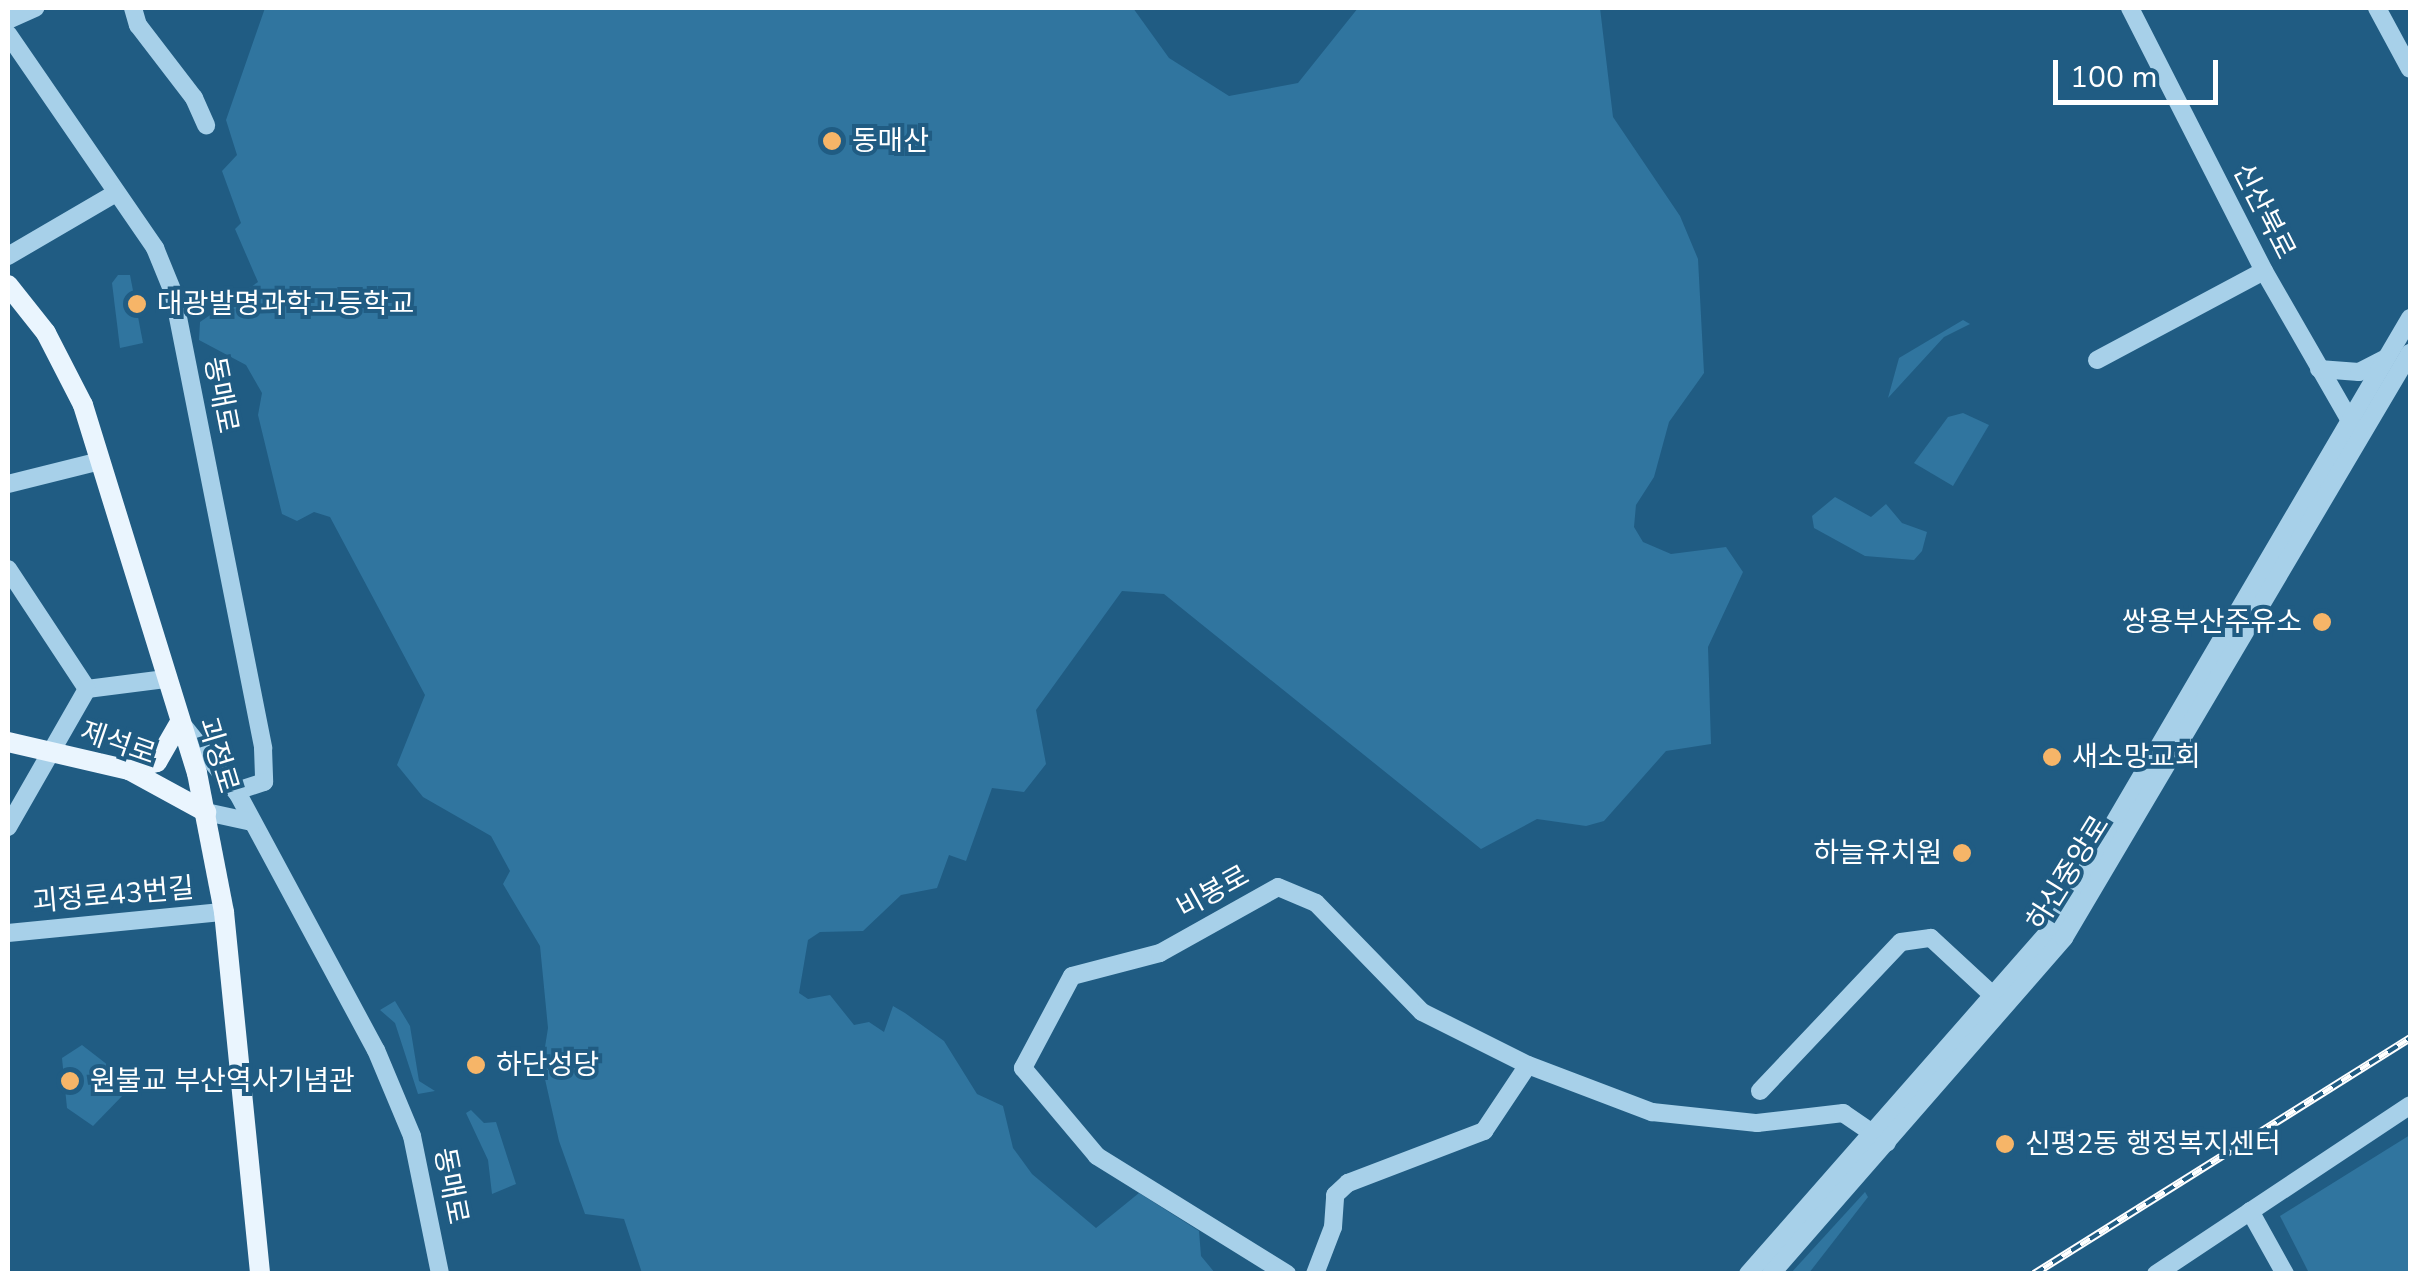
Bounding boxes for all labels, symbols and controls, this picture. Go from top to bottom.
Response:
scale bar [2058,40,2223,102]
text: 100 m [2070,57,2157,98]
place label: 동매산 [852,124,929,158]
marker: 동매산 [821,130,843,152]
street label: 신산북로 [2226,157,2302,265]
place label: 대광발명과학고등학교 [157,287,415,321]
marker: 대광발명과학고등학교 [126,293,148,315]
street label: 동매로 [197,354,245,436]
place label: 쌍용부산주유소 [2122,605,2302,639]
marker: 쌍용부산주유소 [2311,611,2333,633]
street label: 괴정로 [191,713,245,797]
street label: 제석로 [76,715,160,771]
place label: 새소망교회 [2072,740,2201,774]
marker: 새소망교회 [2041,746,2063,768]
street label: 하신중앙로 [2020,809,2116,937]
place label: 하늘유치원 [1813,836,1942,870]
marker: 하늘유치원 [1951,842,1973,864]
street label: 비봉로 [1171,859,1255,925]
street label: 괴정로43번길 [31,871,195,919]
place label: 하단성당 [496,1048,599,1082]
marker: 하단성당 [465,1054,487,1076]
place label: 원불교 부산역사기념관 [90,1064,355,1098]
marker: 원불교 부산역사기념관 [59,1070,81,1092]
place label: 신평2동 행정복지센터 [2025,1127,2281,1161]
marker: 신평2동 행정복지센터 [1994,1133,2016,1155]
street label: 동매로 [427,1145,475,1227]

